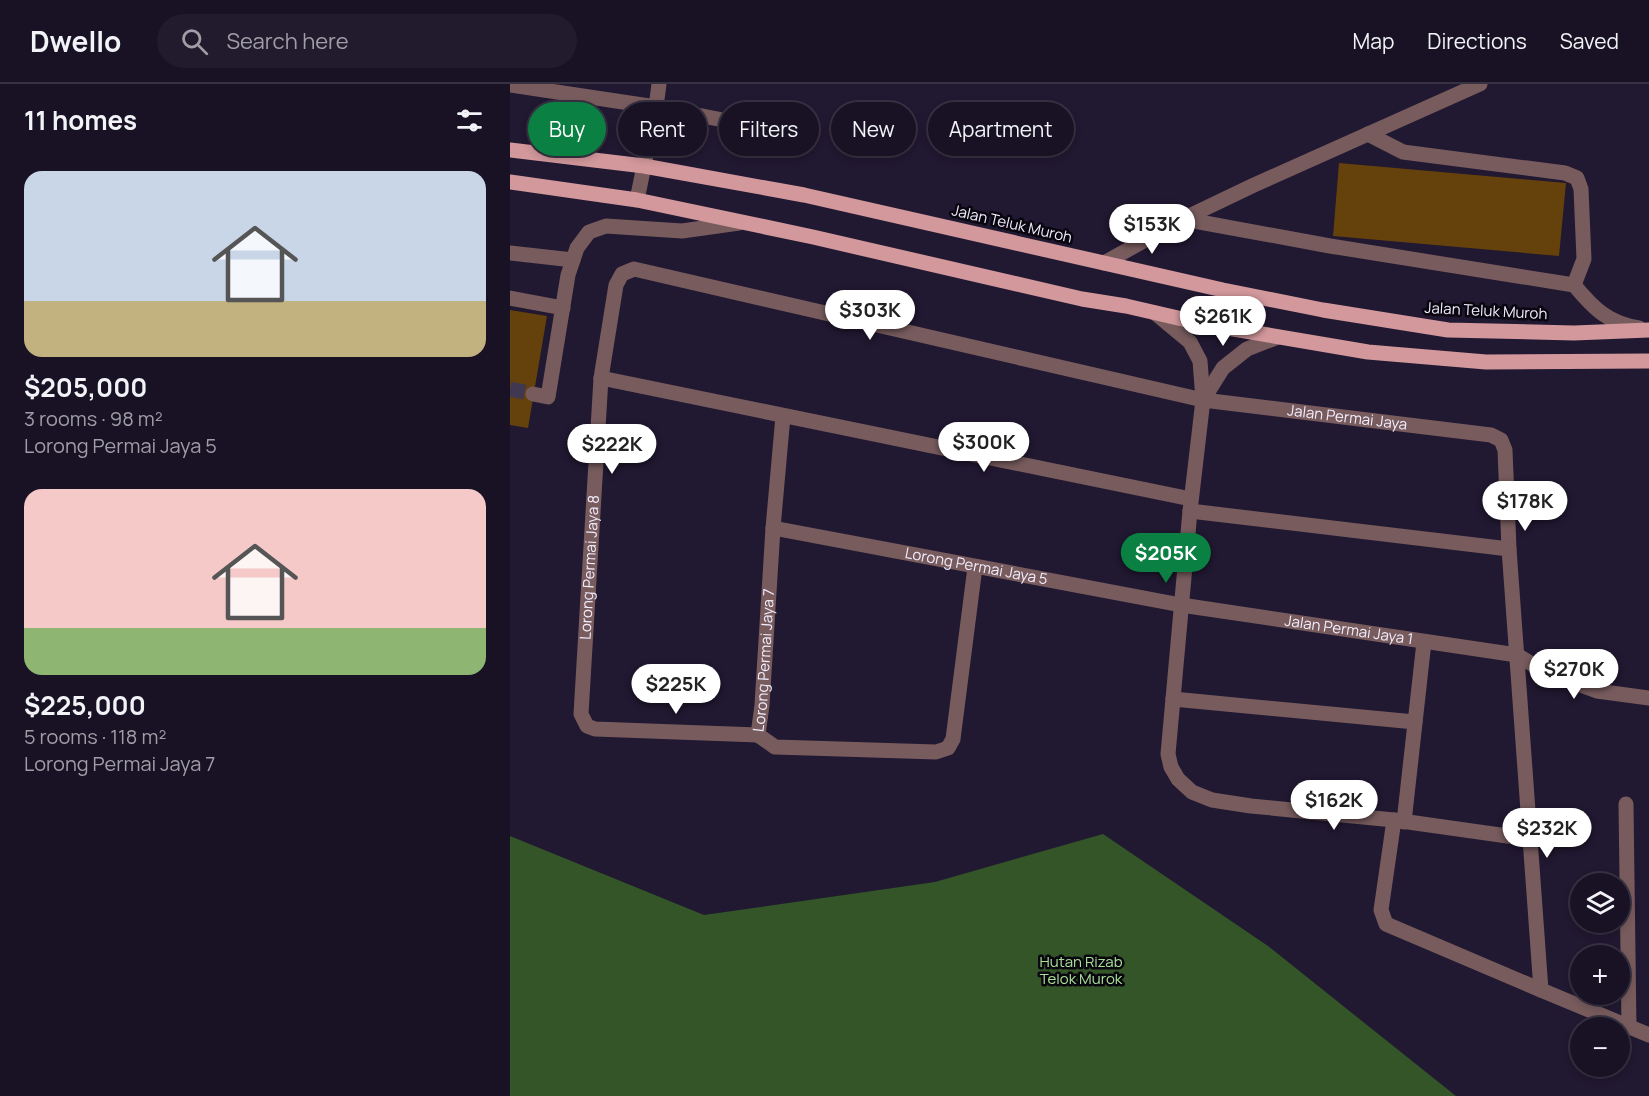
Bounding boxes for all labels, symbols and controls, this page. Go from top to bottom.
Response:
search box [157,14,577,68]
text: Dwello [30,22,121,60]
icon: search [178,25,211,58]
text: Search here [226,26,349,56]
text: Map [1353,27,1394,55]
text: Directions [1427,27,1527,55]
text: Saved [1560,27,1619,55]
text: 11 homes [24,102,137,138]
chip: Buy [528,102,606,156]
chip: Rent [618,102,707,156]
chip: Filters [719,102,819,156]
chip: New [831,102,916,156]
chip: Apartment [928,102,1074,156]
icon: filters [453,104,486,137]
street label: Jalan Teluk Muroh [950,199,1074,248]
pin: $153K [1110,204,1194,255]
icon: home [201,210,309,318]
text: $153K [1123,210,1181,237]
pin: $303K [828,290,912,341]
text: $303K [839,296,901,323]
pin: $261K [1181,296,1265,347]
street label: Jalan Teluk Muroh [1424,297,1548,324]
text: $261K [1194,302,1252,329]
text: $205,000 [24,369,147,405]
street label: Jalan Permai Jaya [1286,399,1409,435]
text: 3 rooms · 98 m² [24,405,163,432]
pin: $300K [942,422,1026,473]
pin: $222K [570,424,654,475]
text: $300K [952,428,1016,455]
text: $222K [581,430,643,457]
text: Lorong Permai Jaya 5 [24,432,217,459]
pin: $178K [1483,481,1567,532]
text: $178K [1496,487,1554,514]
street label: Lorong Permai Jaya 8 [574,494,604,640]
icon: home [201,528,309,636]
pin: $205K [1124,533,1208,584]
text: $205K [1135,539,1197,566]
street label: Lorong Permai Jaya 5 [903,542,1050,590]
street label: Lorong Permai Jaya 7 [748,588,779,733]
street label: Jalan Permai Jaya 1 [1283,610,1415,649]
pin: $270K [1532,649,1616,700]
text: $270K [1543,655,1605,682]
pin: $225K [634,664,718,715]
text: $225K [645,670,707,697]
text: $225,000 [24,687,146,723]
text: 5 rooms · 118 m² [24,723,166,750]
text: Lorong Permai Jaya 7 [24,750,215,777]
pin: $162K [1292,780,1376,831]
text: $162K [1305,786,1363,813]
pin: $232K [1505,808,1589,859]
text: $232K [1517,814,1577,841]
map controls [1570,873,1630,1077]
button: layers [1570,873,1630,933]
button: + [1570,945,1630,1005]
park label: Hutan Rizab Telok Murok [1039,951,1123,989]
button: − [1570,1017,1630,1077]

